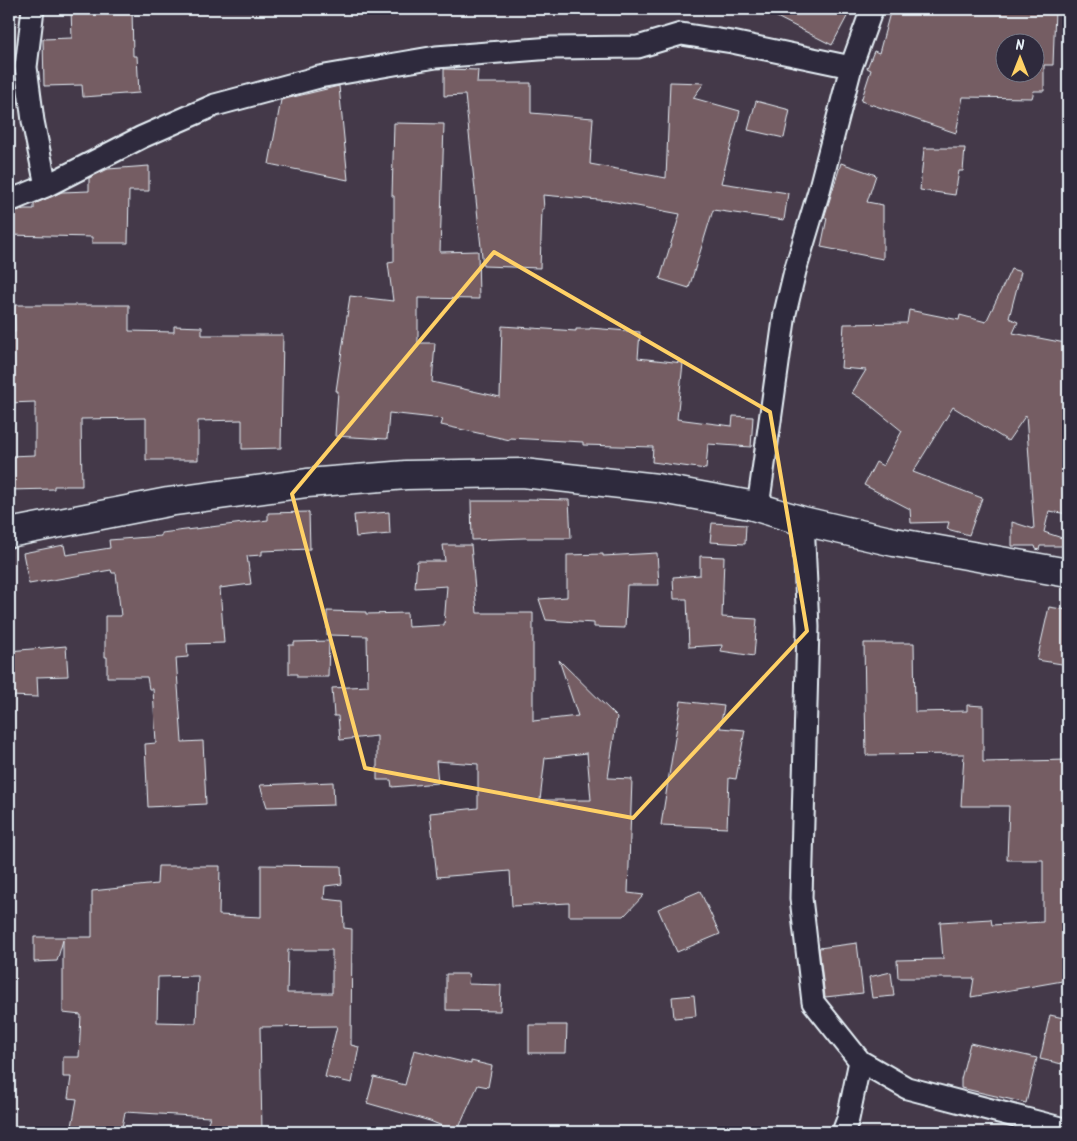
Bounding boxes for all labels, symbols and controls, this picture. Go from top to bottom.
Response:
north arrow [994,32,1044,82]
text: N [1016,35,1025,57]

